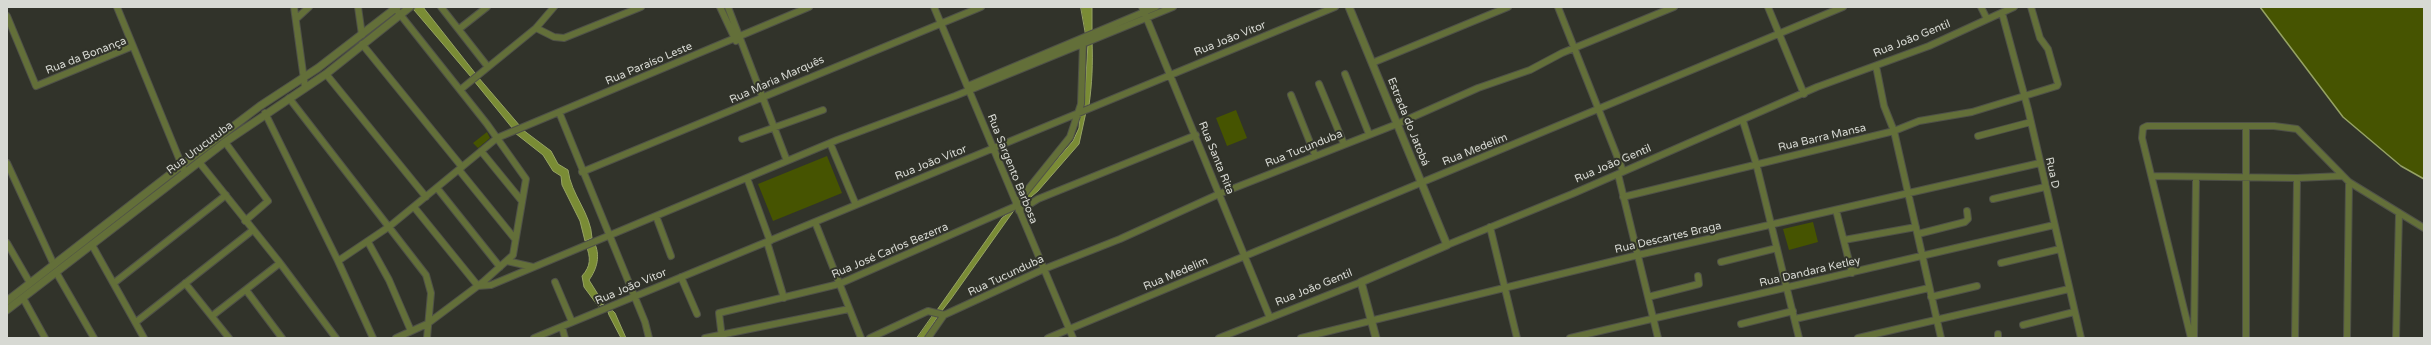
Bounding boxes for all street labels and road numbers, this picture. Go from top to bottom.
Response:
street label: Rua João Gentil [1872,18,1952,60]
street label: Rua João Vítor [1192,19,1268,59]
street label: Rua da Bonança [44,35,128,77]
street label: Rua Paraíso Leste [604,40,694,88]
street label: Rua Maria Marquês [728,53,826,107]
street label: Estrada do Jatobá [1384,76,1432,168]
street label: Rua Sargento Barbosa [984,112,1040,226]
street label: Rua Urucutuba [164,119,236,177]
street label: Rua Santa Rita [1195,120,1237,196]
street label: Rua Barra Mansa [1777,121,1867,155]
street label: Rua Tucunduba [1263,127,1345,171]
street label: Rua Medelim [1441,131,1509,169]
street label: Rua João Gentil [1573,142,1653,186]
street label: Rua João Vítor [893,143,969,183]
street label: Rua D [2042,156,2062,190]
street label: Rua Descartes Braga [1613,219,1723,257]
street label: Rua José Carlos Bezerra [830,220,950,282]
street label: Rua Tucunduba [966,253,1046,299]
street label: Rua Medelim [1142,254,1210,294]
street label: Rua Dandara Ketley [1758,254,1862,290]
street label: Rua João Vítor [593,266,669,308]
street label: Rua João Gentil [1274,267,1354,309]

